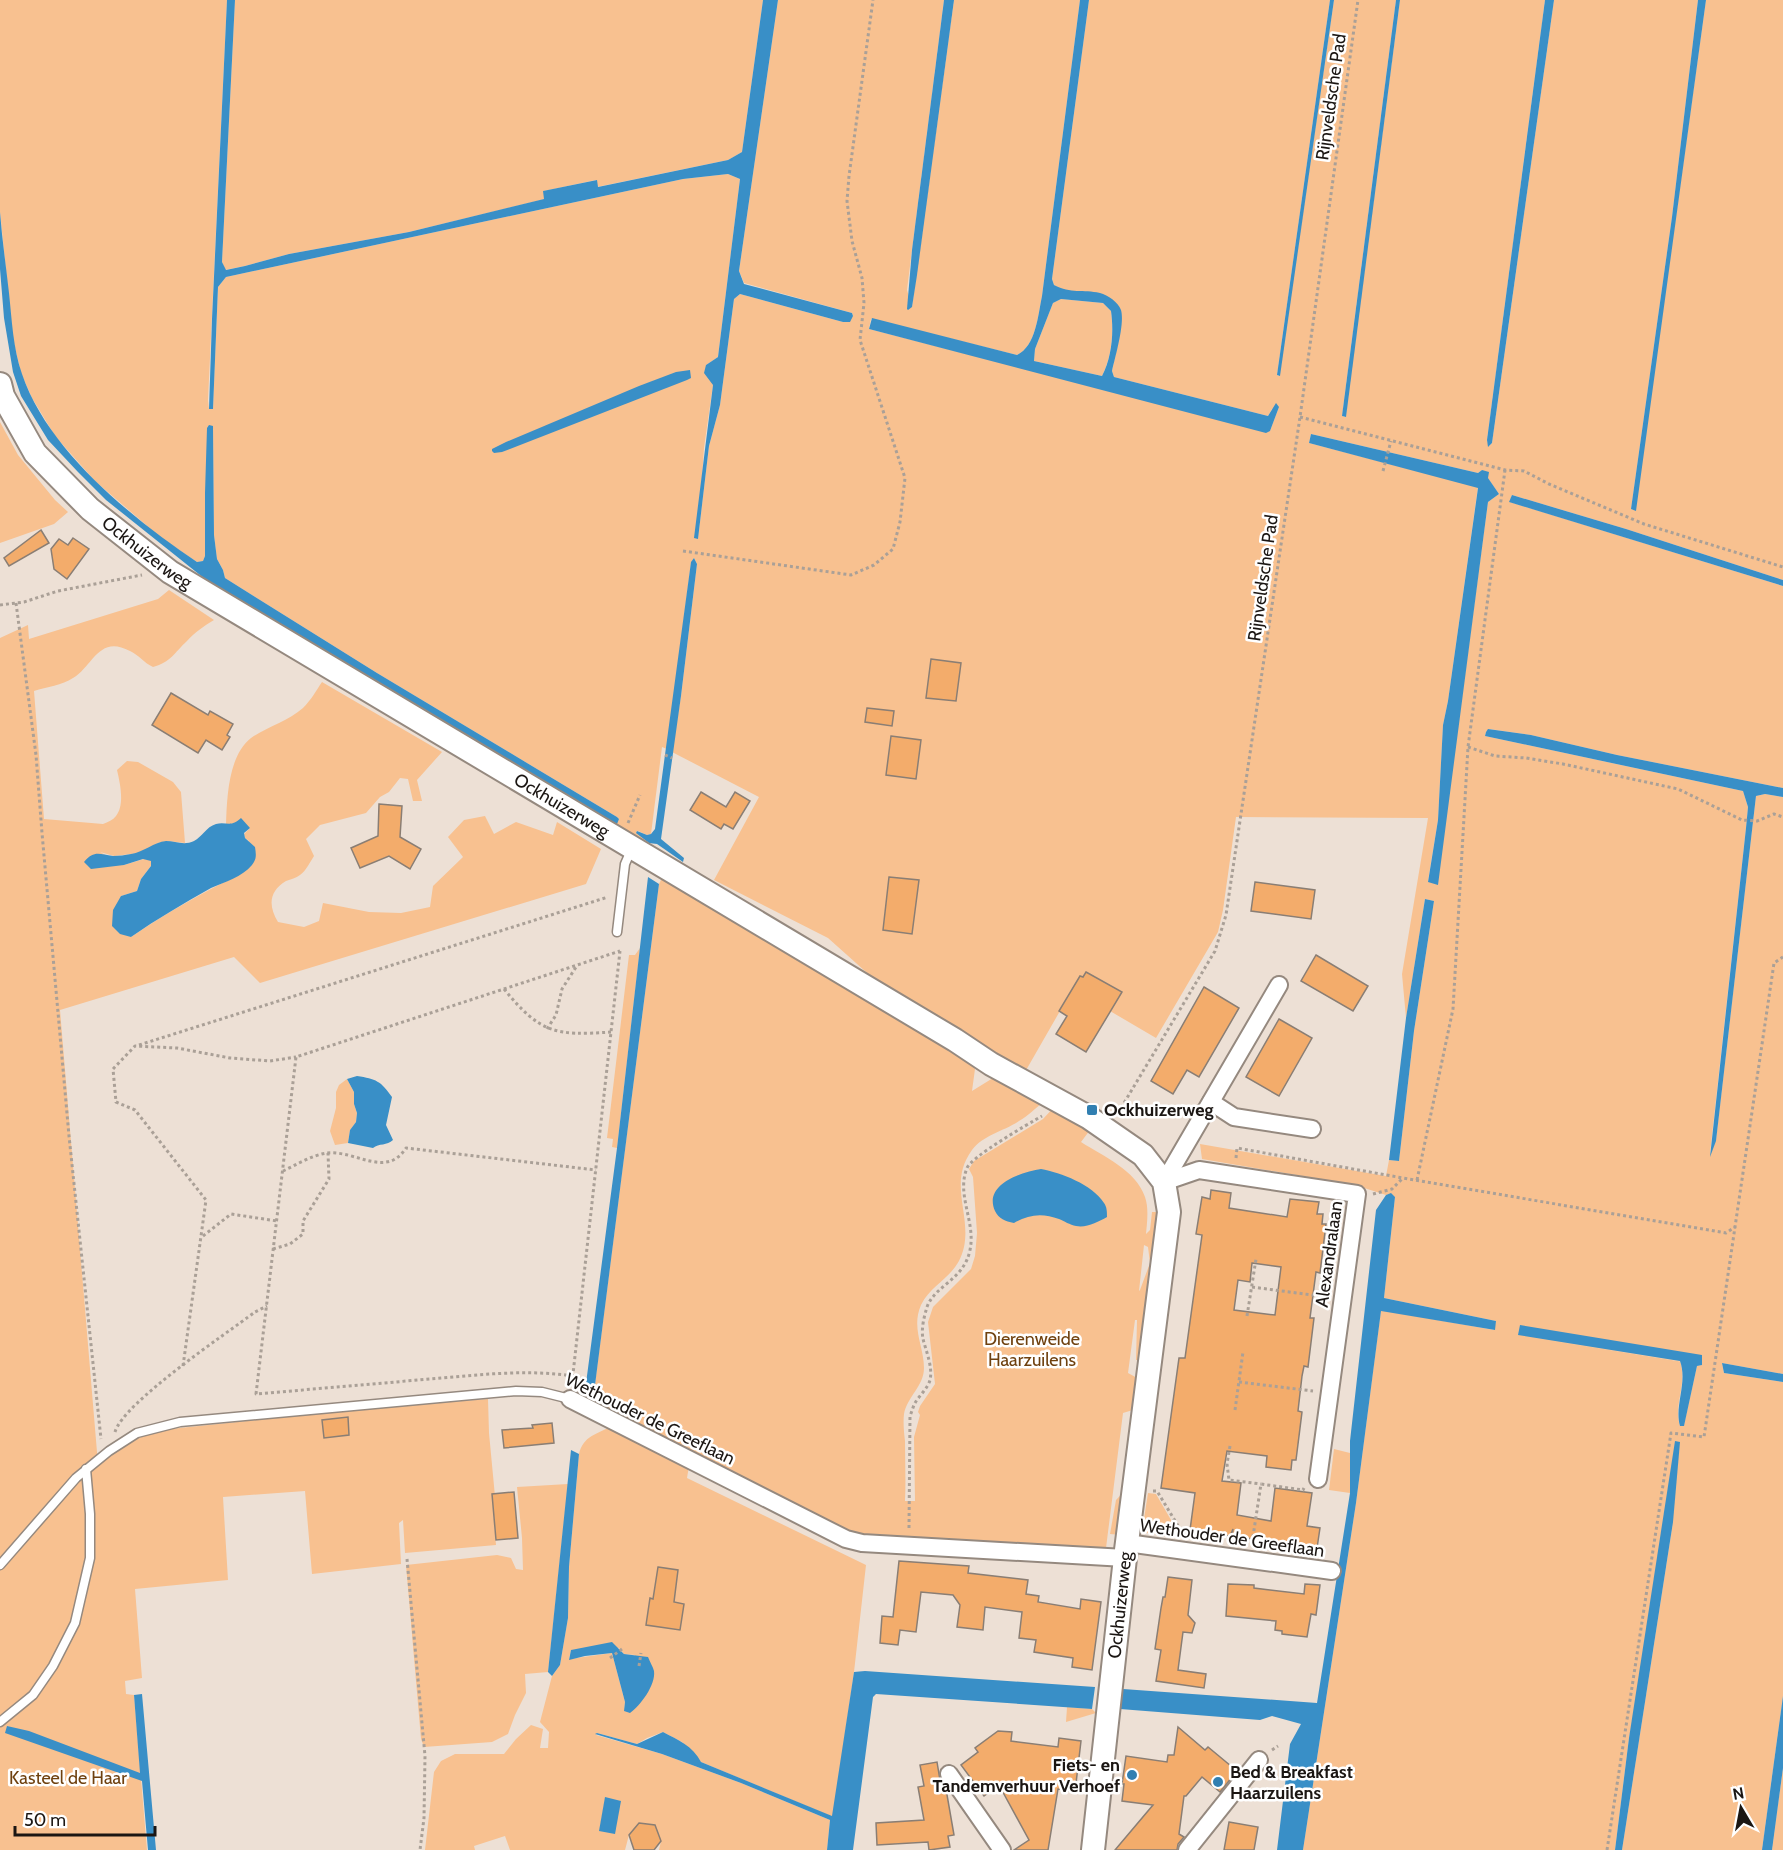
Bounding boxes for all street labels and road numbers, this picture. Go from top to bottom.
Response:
street label: Rijnveldsche Pad [1311,32,1351,162]
street label: Ockhuizerweg [97,512,197,594]
street label: Rijnveldsche Pad [1243,513,1283,643]
street label: Ockhuizerweg [510,769,614,843]
street label: Alexandralaan [1311,1199,1347,1309]
street label: Wethouder de Greeflaan [561,1368,739,1470]
street label: Wethouder de Greeflaan [1138,1514,1326,1562]
street label: Ockhuizerweg [1103,1549,1137,1660]

